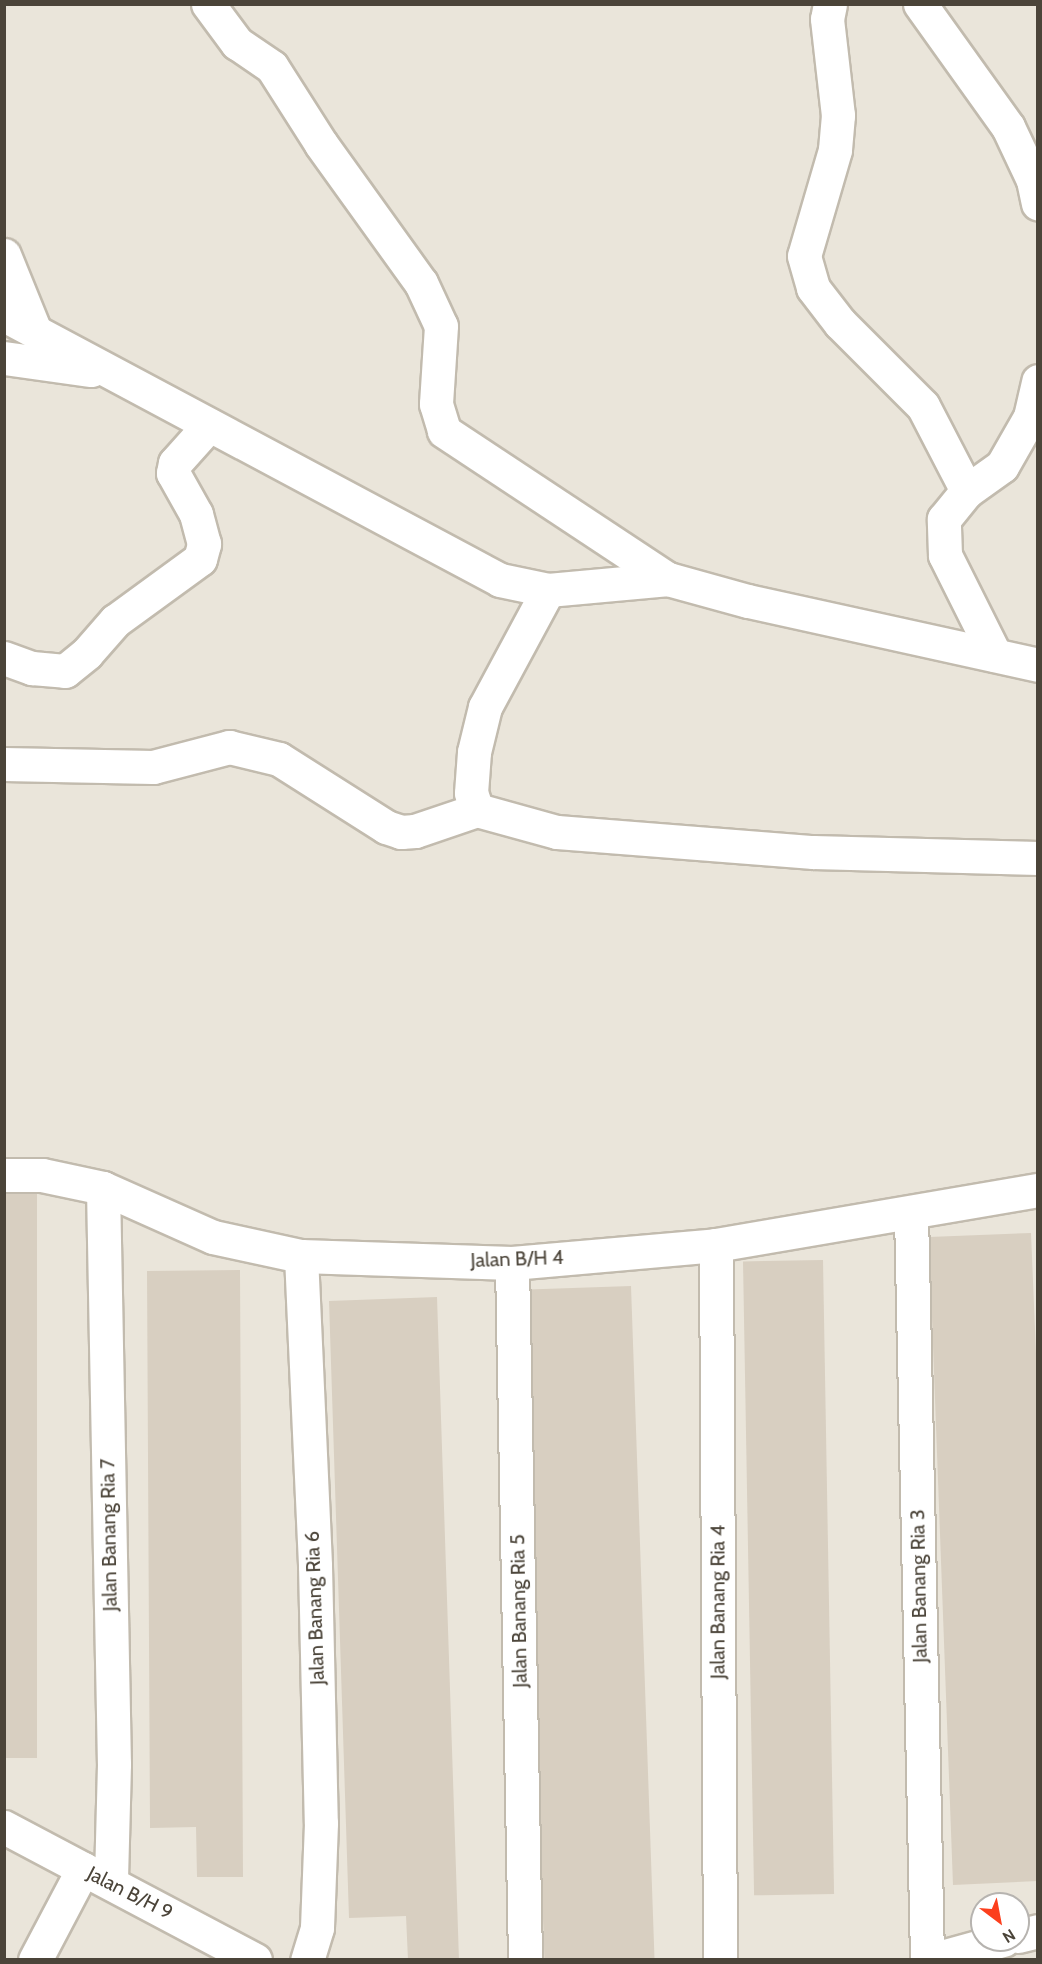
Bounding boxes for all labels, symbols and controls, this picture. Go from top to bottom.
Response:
street label: Jalan B/H 4 [470,1245,564,1273]
street label: Jalan Banang Ria 7 [96,1458,122,1612]
street label: Jalan Banang Ria 3 [906,1509,932,1663]
street label: Jalan Banang Ria 4 [706,1525,730,1679]
street label: Jalan Banang Ria 6 [300,1531,330,1685]
street label: Jalan Banang Ria 5 [506,1534,532,1688]
street label: Jalan B/H 9 [83,1861,177,1925]
north arrow [970,1892,1030,1952]
text: N [999,1925,1019,1947]

